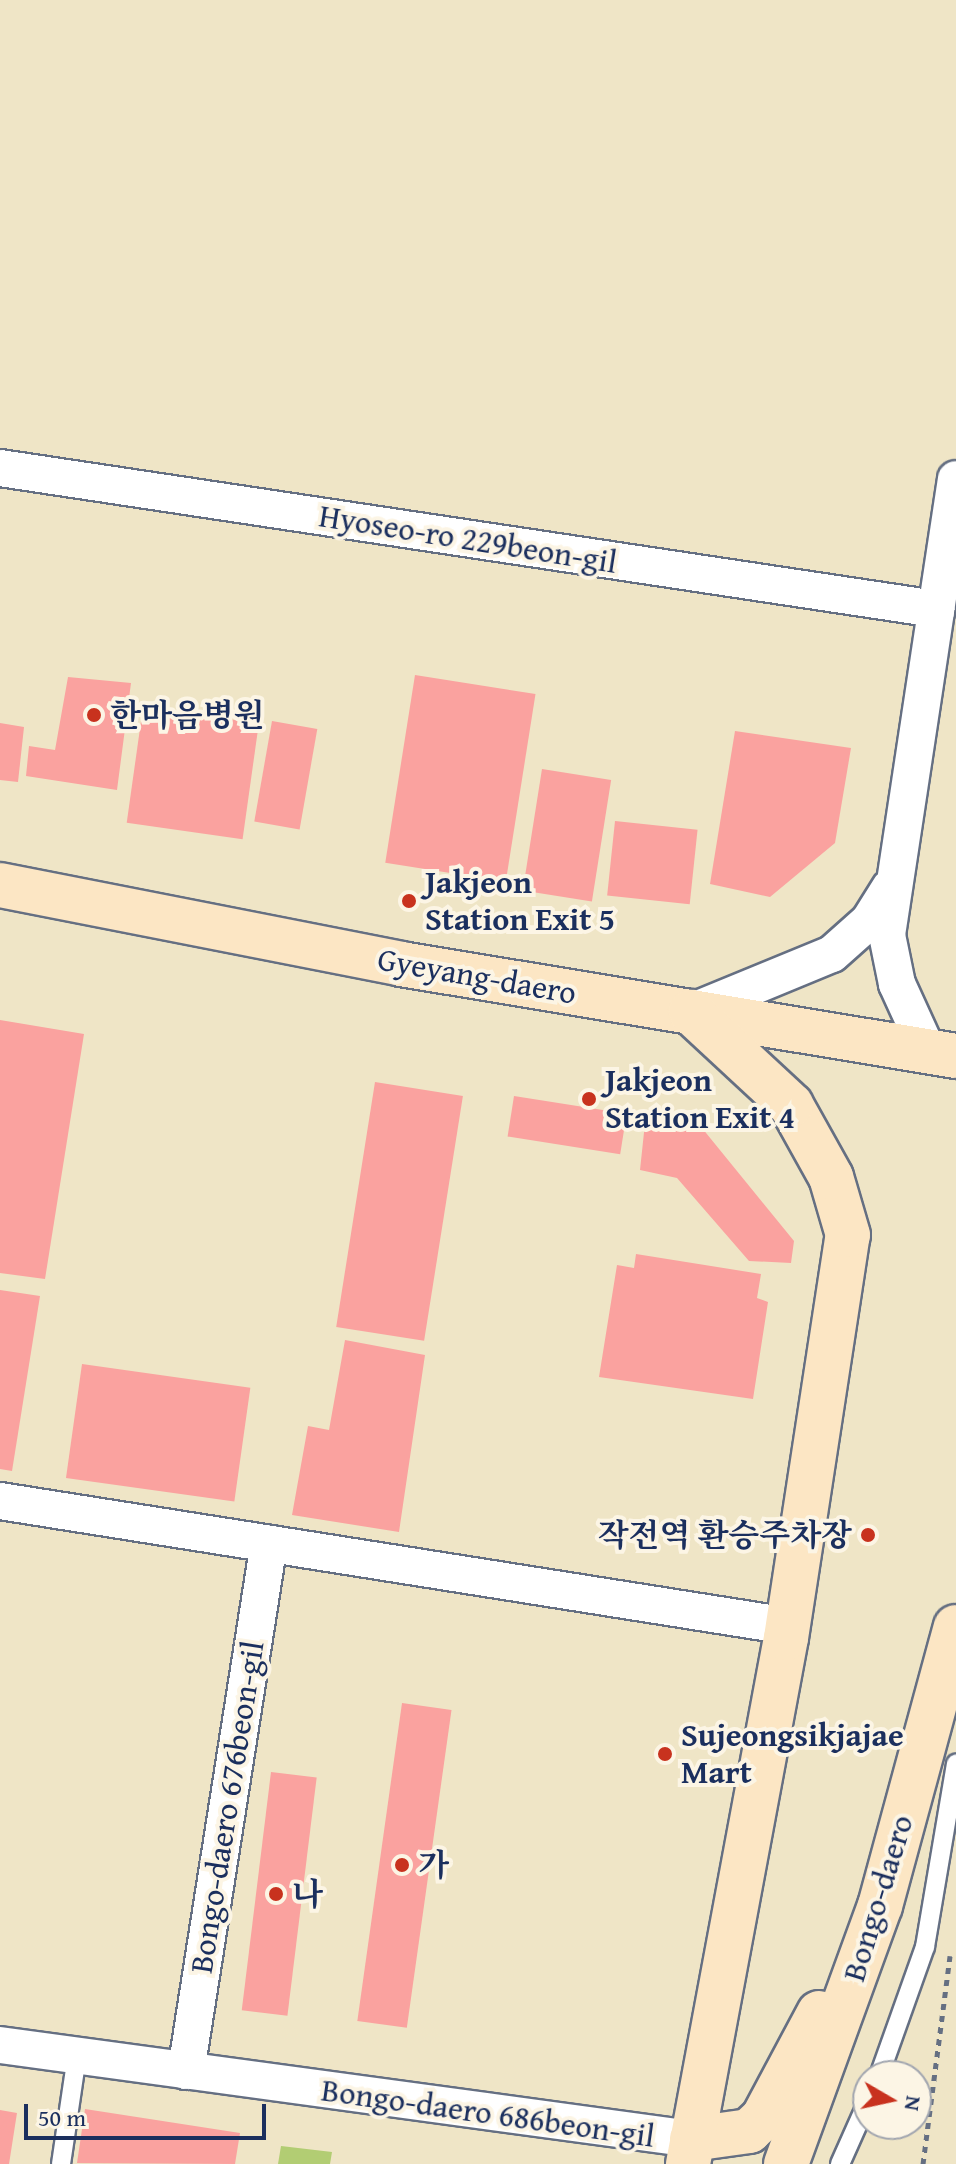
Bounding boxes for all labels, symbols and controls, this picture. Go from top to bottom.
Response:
street label: Hyoseo-ro 229beon-gil [316,496,620,582]
place label: 한마음병원 [110,696,265,734]
marker: 한마음병원 [85,706,103,724]
place label: Jakjeon Station Exit 5 [425,864,615,939]
marker: Jakjeon Station Exit 5 [400,892,418,910]
street label: Gyeyang-daero [375,940,579,1012]
place label: Jakjeon Station Exit 4 [605,1062,795,1137]
marker: Jakjeon Station Exit 4 [580,1090,598,1108]
place label: 작전역 환승주차장 [598,1516,852,1554]
marker: 작전역 환승주차장 [859,1526,877,1544]
street label: Bongo-daero 676beon-gil [182,1638,272,1976]
place label: Sujeongsikjajae Mart [681,1717,904,1792]
marker: Sujeongsikjajae Mart [656,1745,674,1763]
street label: Bongo-daero [835,1810,921,1986]
place label: 가 [418,1846,449,1884]
marker: 가 [393,1856,411,1874]
place label: 나 [292,1875,323,1913]
marker: 나 [267,1885,285,1903]
north arrow [852,2060,932,2140]
street label: Bongo-daero 686beon-gil [319,2071,657,2155]
scale bar [28,2088,270,2138]
text: N [897,2094,931,2113]
text: 50 m [38,2100,86,2135]

